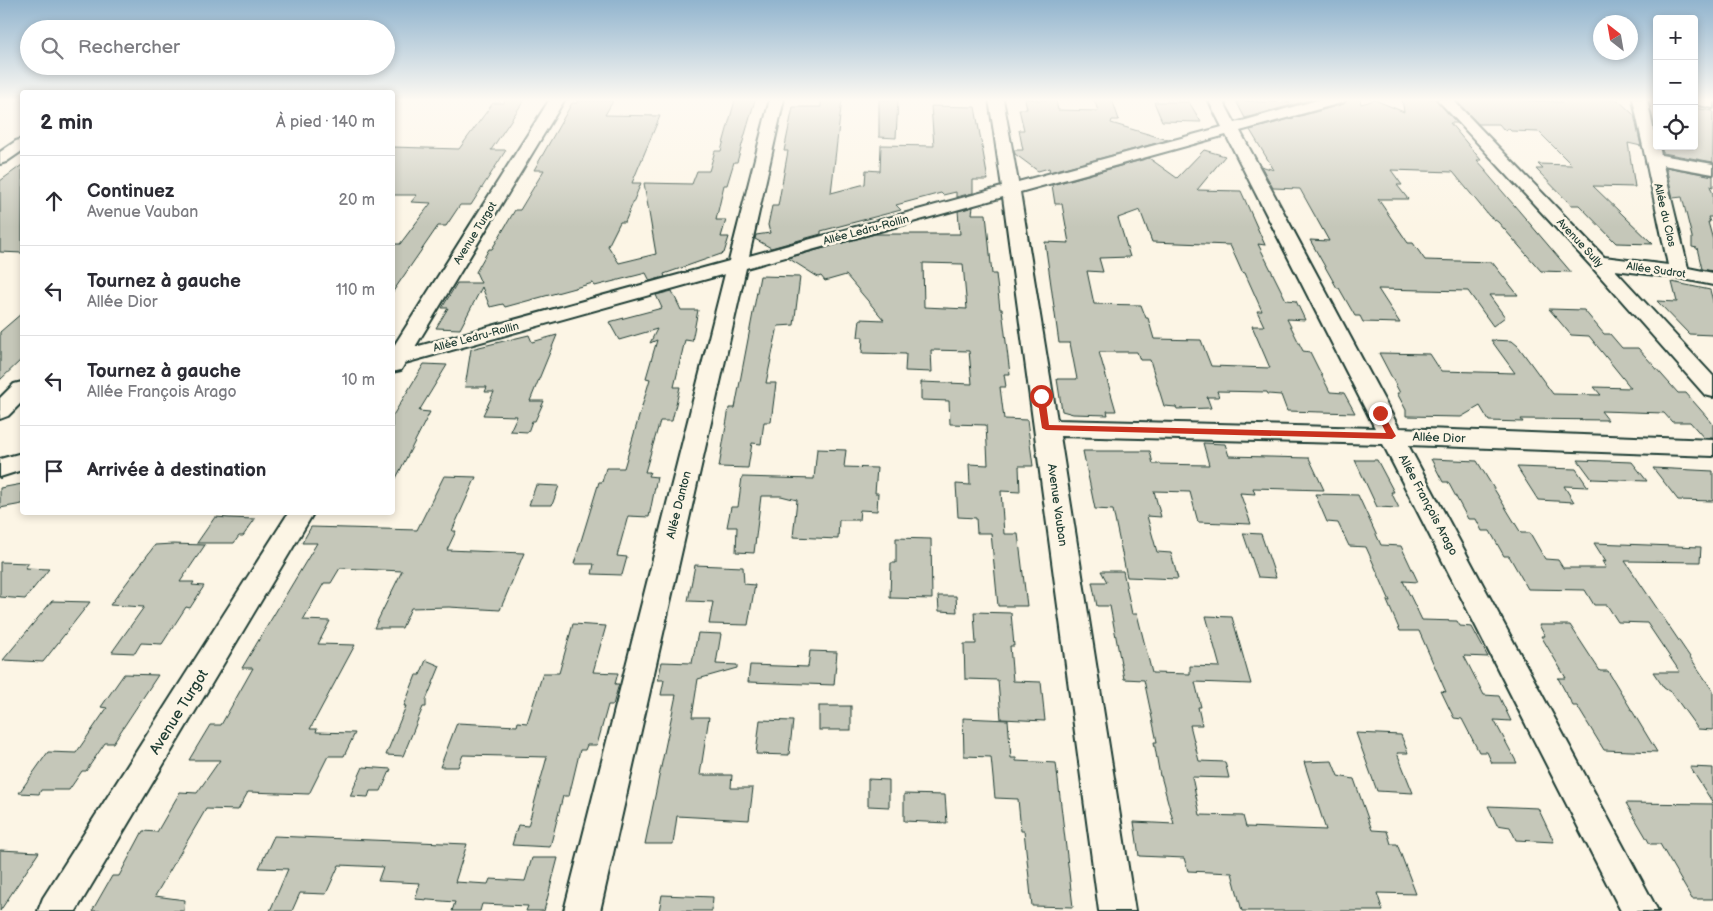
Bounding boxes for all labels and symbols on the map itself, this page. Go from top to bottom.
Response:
north arrow [1593,15,1638,60]
street label: Allée du Clos [1651,182,1679,249]
street label: Avenue Turgot [451,199,500,267]
street label: Allée Ledru-Rollin [822,212,910,248]
street label: Avenue Sully [1554,216,1606,270]
street label: Allée Sudrot [1625,259,1687,281]
street label: Allée Ledru-Rollin [432,319,520,355]
route start [1030,385,1053,408]
route end [1369,402,1392,425]
street label: Allée Dior [1412,430,1466,446]
street label: Allée François Arago [1395,452,1461,558]
street label: Avenue Vauban [1044,463,1070,548]
street label: Allée Danton [663,469,695,540]
street label: Avenue Turgot [145,666,213,758]

